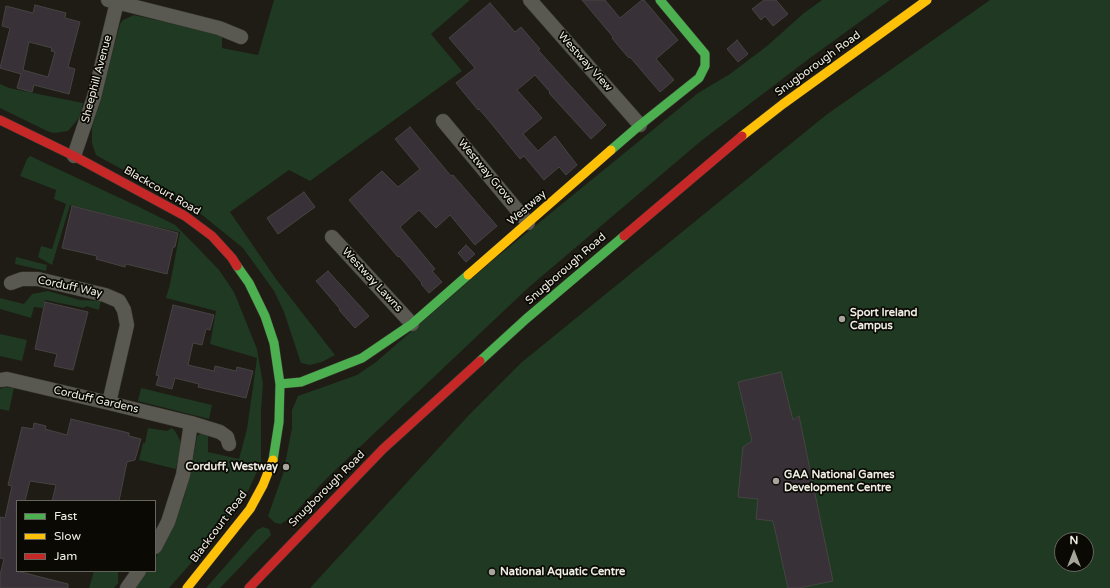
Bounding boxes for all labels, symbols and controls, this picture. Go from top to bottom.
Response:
street label: Snugborough Road [773,29,863,99]
street label: Westway View [555,30,615,94]
street label: Sheephill Avenue [79,34,115,124]
street label: Westway Grove [455,137,517,207]
street label: Blackcourt Road [121,164,203,218]
street label: Westway [505,188,549,228]
street label: Snugborough Road [523,230,609,308]
street label: Westway Lawns [339,245,405,315]
street label: Corduff Way [36,274,104,300]
place label: Sport Ireland Campus [850,306,917,332]
marker: Sport Ireland Campus [837,314,847,324]
street label: Corduff Gardens [52,384,140,416]
street label: Snugborough Road [286,448,368,530]
place label: Corduff, Westway [185,460,278,474]
marker: Corduff, Westway [281,462,291,472]
place label: GAA National Games Development Centre [784,468,894,494]
marker: GAA National Games Development Centre [771,476,781,486]
street label: Blackcourt Road [188,489,250,565]
legend [16,500,156,572]
text: Fast [54,509,77,523]
text: Slow [54,529,81,543]
north arrow [1054,532,1094,572]
text: N [1070,534,1078,547]
text: Jam [54,549,77,563]
place label: National Aquatic Centre [500,565,625,579]
marker: National Aquatic Centre [487,567,497,577]

